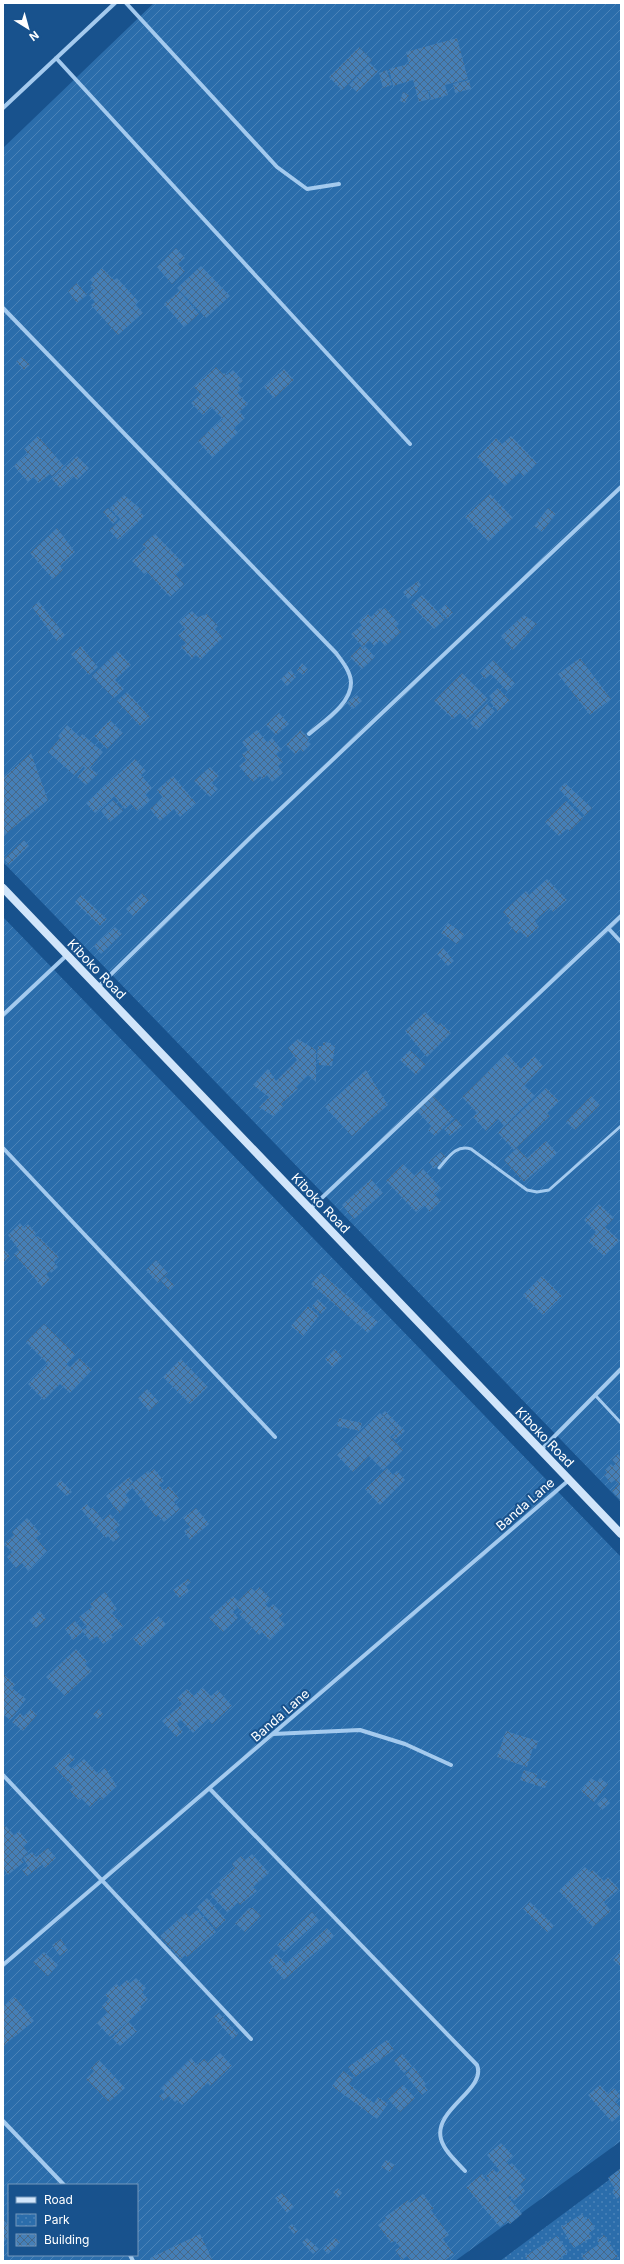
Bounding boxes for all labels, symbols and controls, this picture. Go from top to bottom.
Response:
north arrow [8,8,48,48]
text: N [26,28,42,44]
street label: Kiboko Road [64,936,130,1002]
street label: Kiboko Road [288,1170,354,1236]
street label: Kiboko Road [512,1404,578,1470]
street label: Banda Lane [492,1474,558,1534]
street label: Banda Lane [247,1685,313,1745]
legend [8,2184,138,2256]
text: Road [44,2192,73,2207]
text: Park [44,2212,70,2227]
text: Building [44,2232,89,2247]

